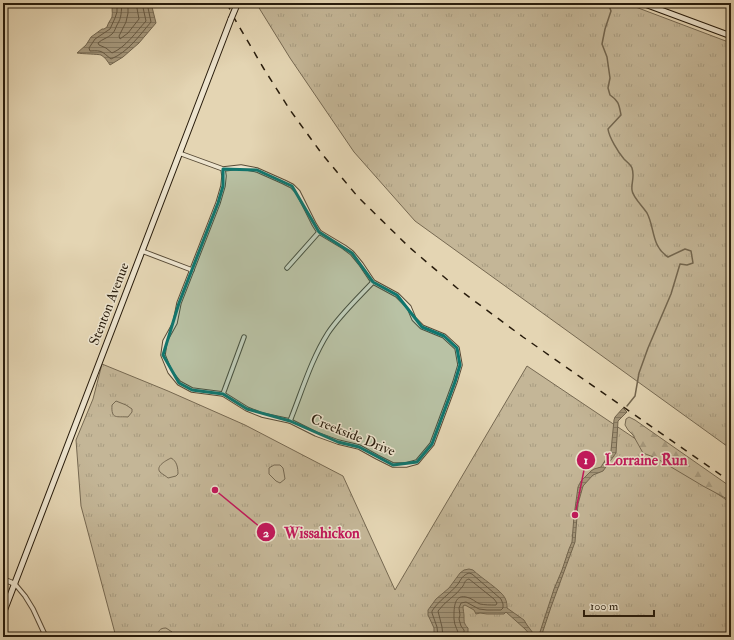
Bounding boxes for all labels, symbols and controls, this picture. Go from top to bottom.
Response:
street label: Stenton Avenue [85,260,133,348]
street label: Creekside Drive [308,410,398,460]
callout: Lorraine Run [576,446,695,473]
text: Lorraine Run [605,451,688,470]
text: 1 [584,453,588,468]
callout: Wissahickon [256,519,368,546]
text: Wissahickon [283,524,360,543]
text: 2 [263,526,269,541]
scale bar [584,592,654,618]
text: 100 m [590,599,619,614]

